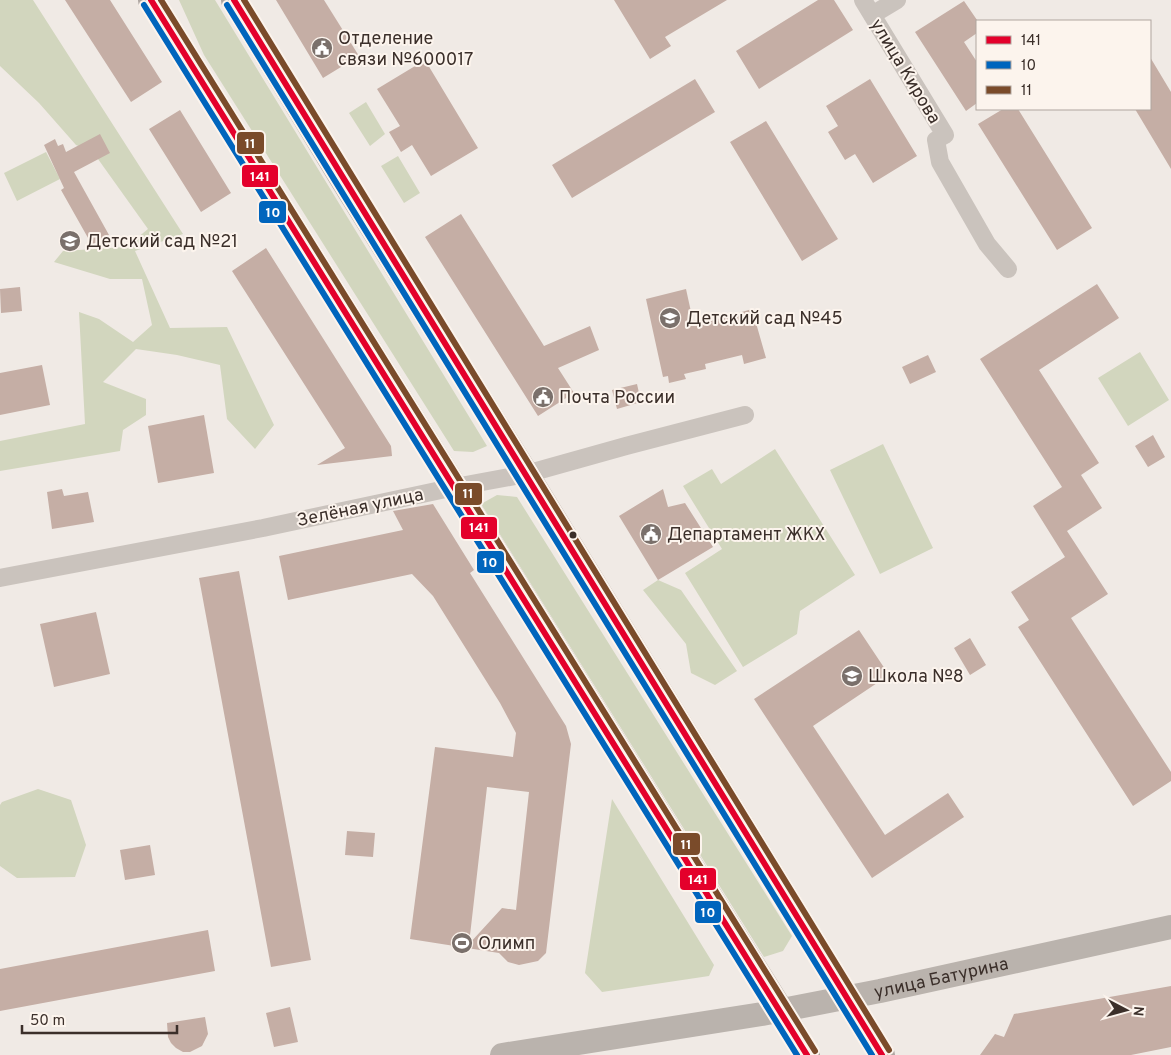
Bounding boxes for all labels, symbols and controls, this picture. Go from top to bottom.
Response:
street label: улица Кирова [864,15,945,129]
legend [976,20,1151,110]
place label: Отделение связи №600017 [338,28,473,72]
text: 141 [1021,32,1041,51]
public building icon: Отделение связи №600017 [310,36,334,60]
text: 10 [1021,57,1036,76]
text: 11 [1021,82,1032,101]
line badge: 11 [236,131,265,155]
text: 11 [244,136,256,153]
line badge: 141 [241,164,279,188]
text: 141 [250,169,270,186]
line badge: 10 [258,200,287,224]
text: 10 [266,205,280,222]
school or university icon: Детский сад №21 [58,229,82,253]
place label: Детский сад №21 [86,231,238,254]
school or university icon: Детский сад №45 [658,306,682,330]
place label: Детский сад №45 [686,308,843,331]
public building icon: Почта России [531,385,555,409]
place label: Почта России [559,387,675,410]
line badge: 11 [454,482,483,506]
street label: Зелёная улица [295,484,426,533]
text: 11 [462,486,474,503]
line badge: 141 [460,516,498,540]
text: 141 [469,520,489,537]
public building icon: Департамент ЖКХ [639,522,663,546]
place label: Департамент ЖКХ [667,524,825,547]
unlabelled marker [568,530,578,540]
line badge: 10 [476,550,505,574]
text: 10 [483,555,497,572]
school or university icon: Школа №8 [840,664,864,688]
place label: Школа №8 [868,666,964,689]
line badge: 11 [672,832,701,856]
text: 11 [680,837,692,854]
line badge: 141 [679,867,717,891]
text: 141 [688,872,708,889]
line badge: 10 [694,900,722,924]
text: 10 [701,905,715,922]
sports icon: Олимп [450,931,474,955]
place label: Олимп [478,933,535,956]
street label: улица Батурина [872,953,1011,1005]
north arrow [1101,985,1151,1035]
scale bar [22,1002,178,1034]
text: N [1128,1005,1146,1017]
text: 50 m [30,1012,65,1031]

